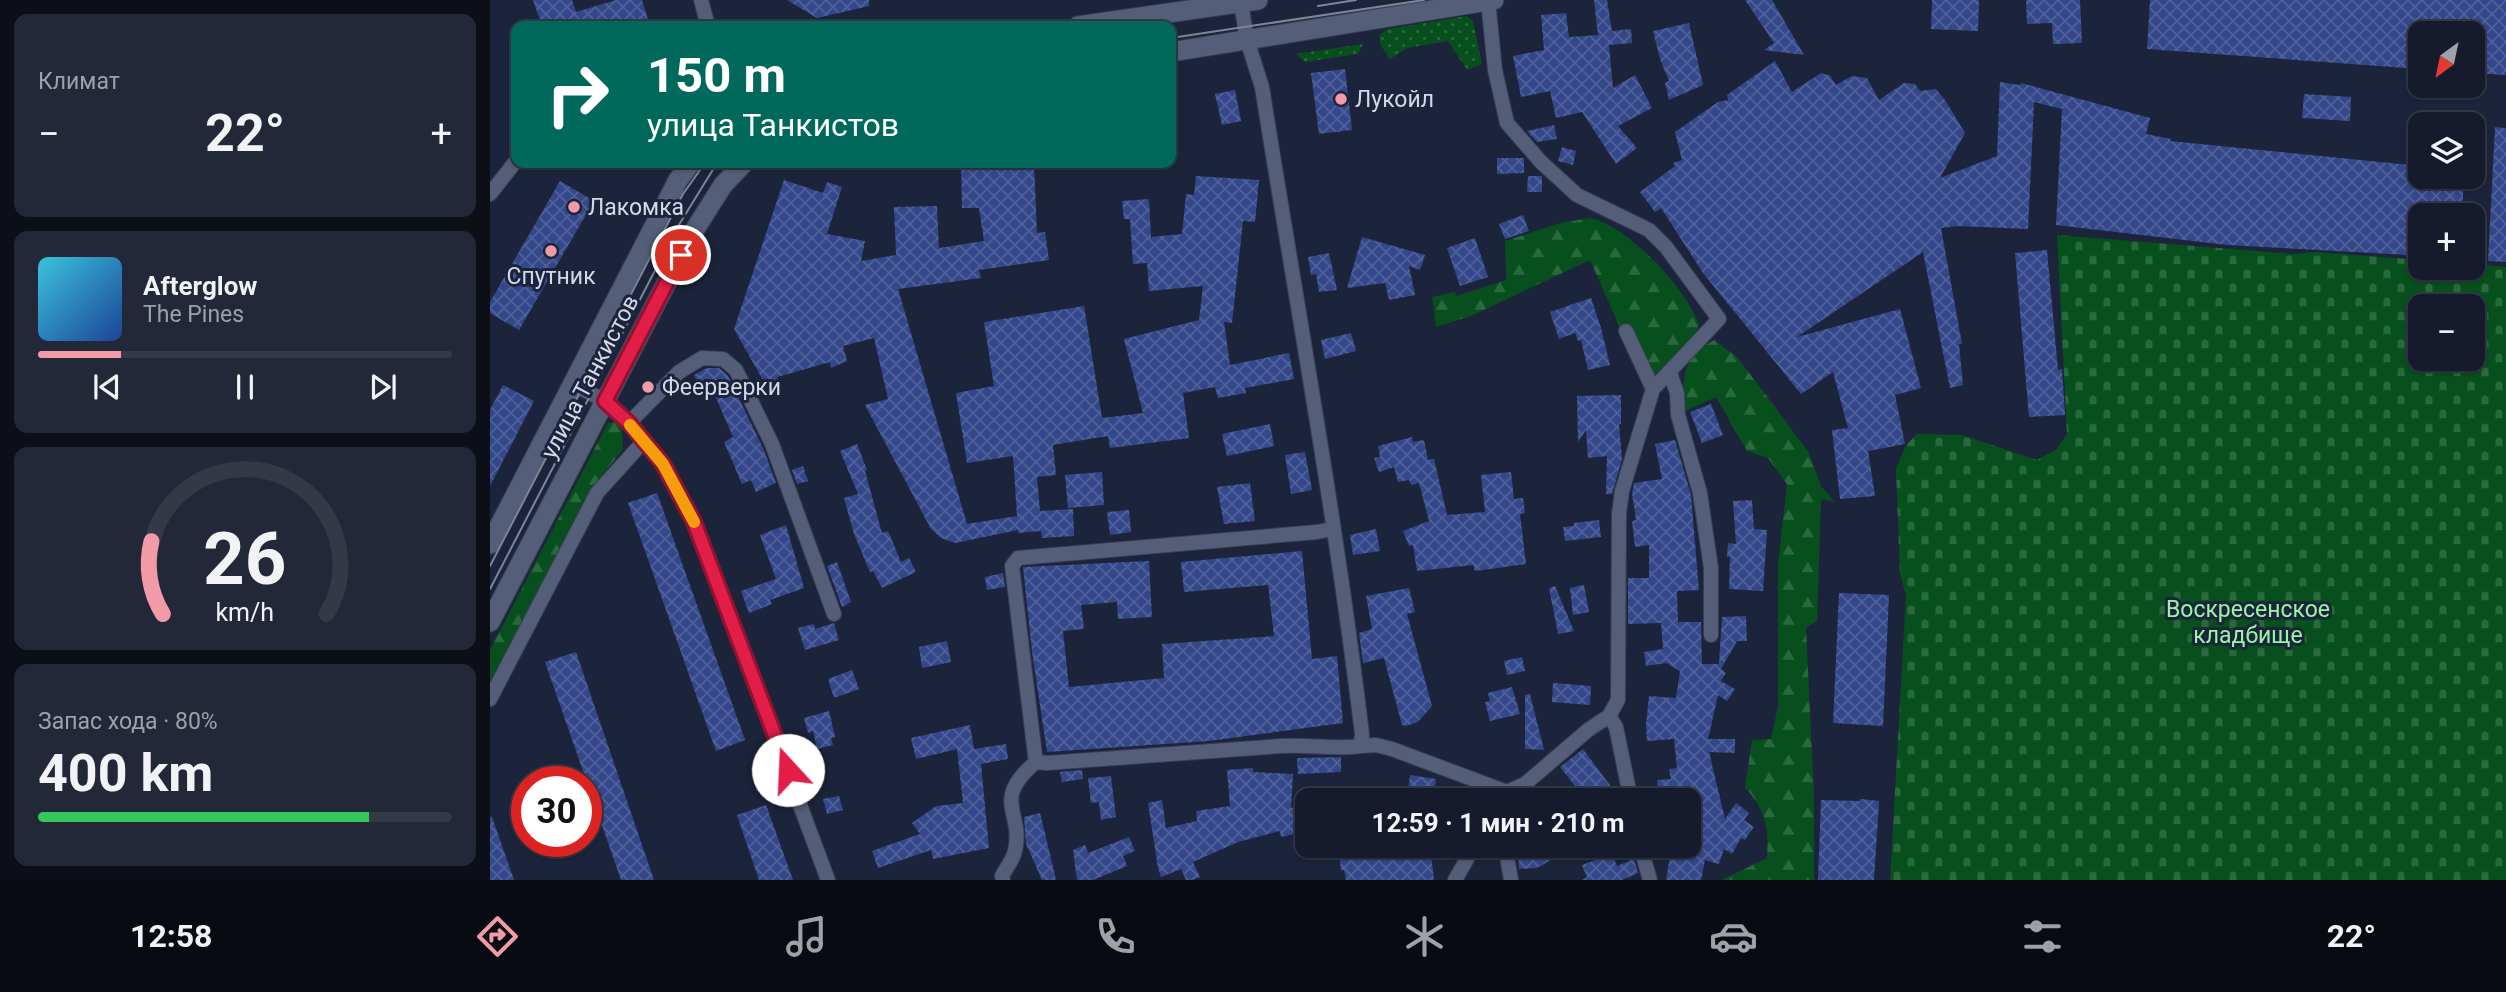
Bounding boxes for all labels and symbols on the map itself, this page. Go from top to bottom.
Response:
north arrow [2408,21,2485,98]
place label: Лукойл [1355,86,1434,113]
marker: Лукойл [1333,91,1349,107]
place label: Лакомка [588,194,684,221]
marker: Лакомка [566,199,582,215]
pin [651,225,711,285]
marker: Спутник [543,243,559,259]
place label: Спутник [506,263,596,290]
street label: улица Танкистов [536,291,644,463]
place label: Феерверки [662,374,781,401]
marker: Феерверки [640,379,656,395]
park label: Воскресенское кладбище [2166,596,2330,649]
position arrow [751,733,825,807]
speed limit sign: 30 [511,766,602,857]

